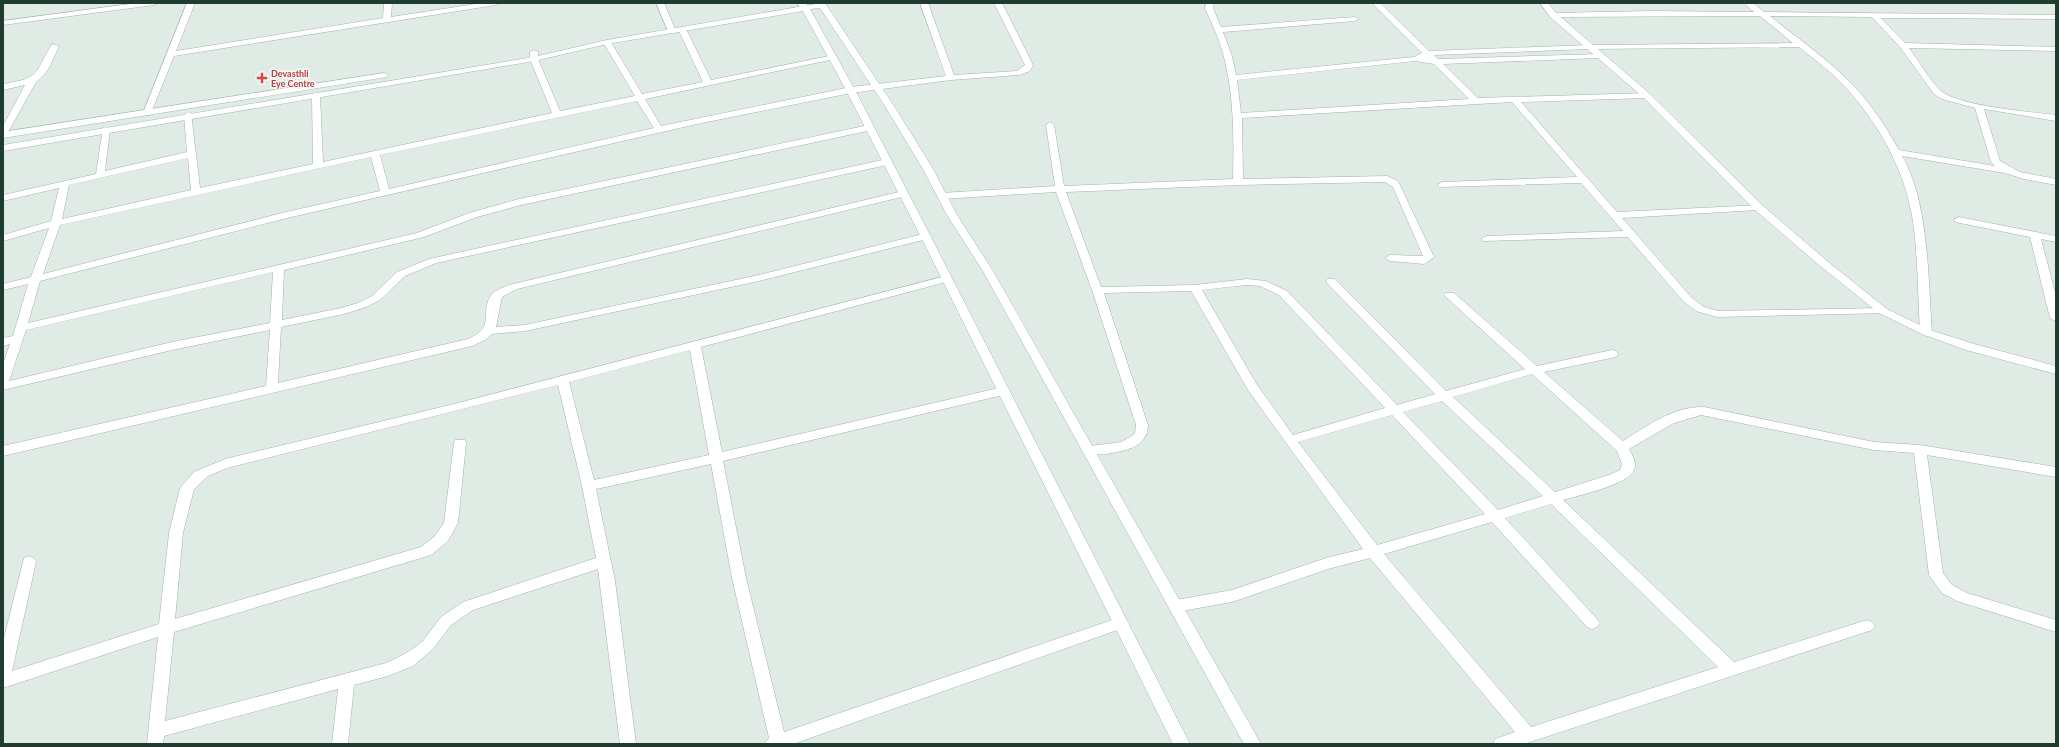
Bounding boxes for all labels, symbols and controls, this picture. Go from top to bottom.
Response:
place label: Devasthli Eye Centre [271,68,315,89]
marker: Devasthli Eye Centre [256,72,268,84]

